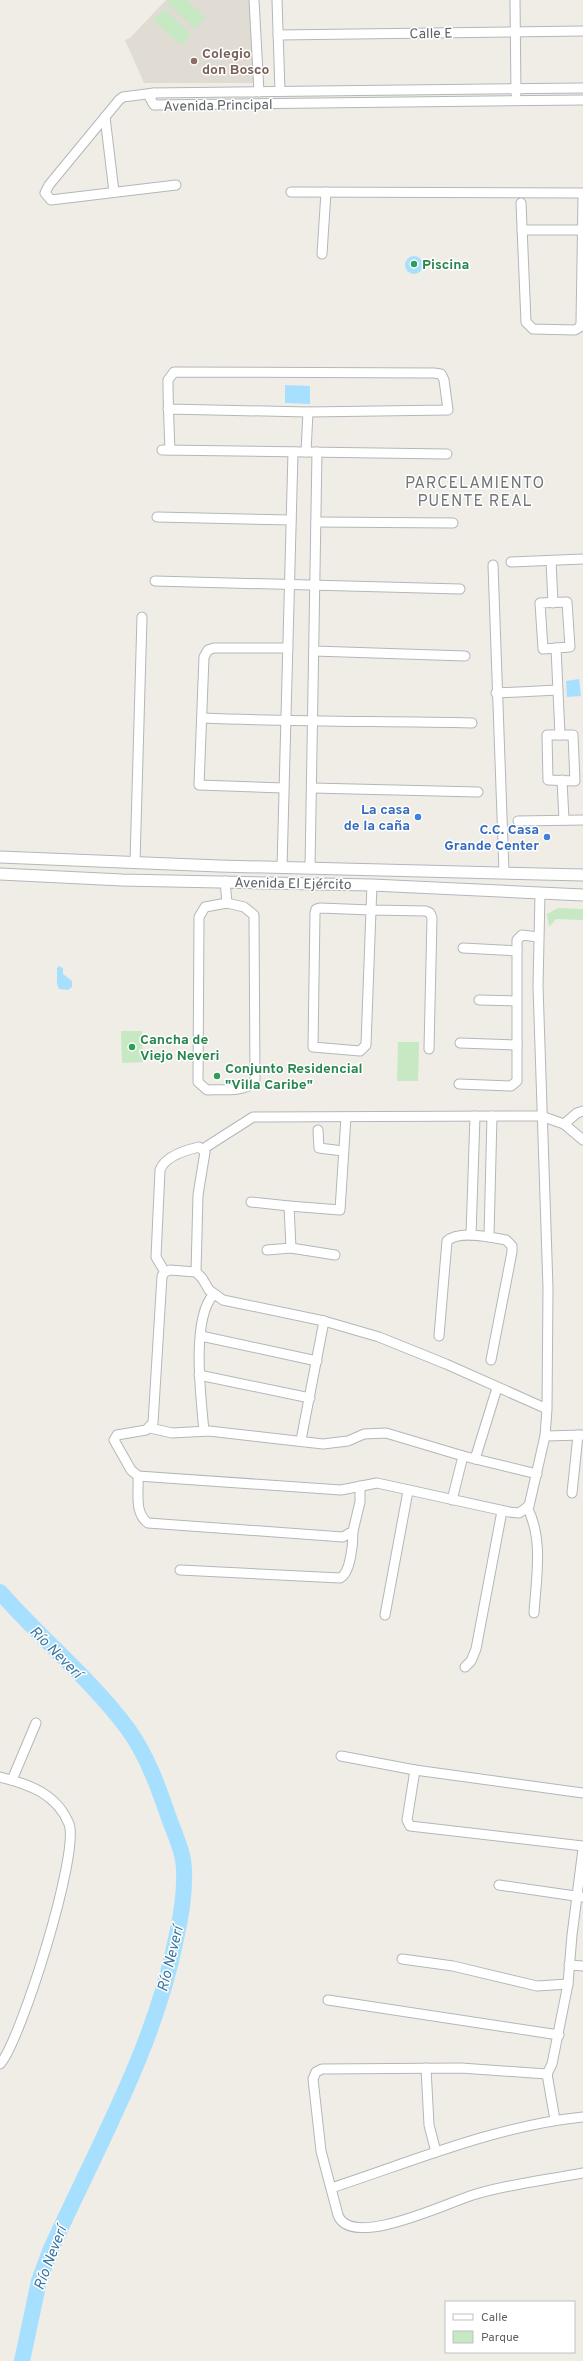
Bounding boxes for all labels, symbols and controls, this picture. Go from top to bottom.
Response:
street label: Calle E [409,26,453,43]
place label: Colegio don Bosco [202,46,270,79]
marker: Colegio don Bosco [189,56,199,66]
street label: Avenida Principal [163,97,273,116]
place label: Piscina [422,257,469,274]
marker: Piscina [409,259,419,269]
district label: PARCELAMIENTO PUENTE REAL [405,474,545,512]
place label: La casa de la caña [344,802,410,835]
marker: La casa de la caña [413,812,423,822]
place label: C.C. Casa Grande Center [444,822,539,855]
marker: C.C. Casa Grande Center [542,832,552,842]
street label: Avenida El Ejército [234,875,352,894]
place label: Cancha de Viejo Neveri [140,1032,220,1065]
marker: Cancha de Viejo Neveri [127,1042,137,1052]
place label: Conjunto Residencial "Villa Caribe" [225,1061,363,1094]
marker: Conjunto Residencial "Villa Caribe" [212,1071,222,1081]
water label: Río Neverí [25,1623,88,1686]
water label: Río Neverí [154,1921,190,1994]
water label: Río Neverí [31,2221,73,2293]
legend [445,2301,575,2353]
text: Calle [481,2310,508,2326]
text: Parque [481,2330,519,2346]

